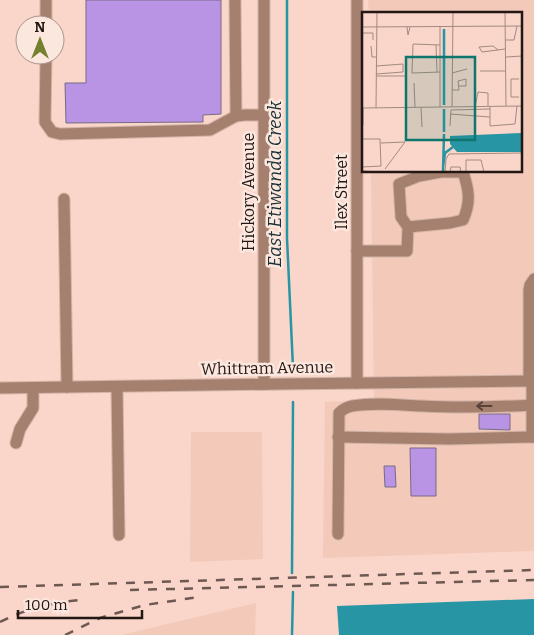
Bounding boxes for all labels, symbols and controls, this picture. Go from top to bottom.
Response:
inset map [362,12,522,172]
north arrow [15,15,65,65]
text: N [35,19,46,36]
water label: East Etiwanda Creek [264,101,286,267]
street label: Hickory Avenue [239,133,258,251]
street label: Ilex Street [332,154,351,230]
street label: Whittram Avenue [201,357,333,379]
one-way arrow [476,401,492,411]
scale bar [18,588,141,620]
text: 100 m [25,596,68,614]

